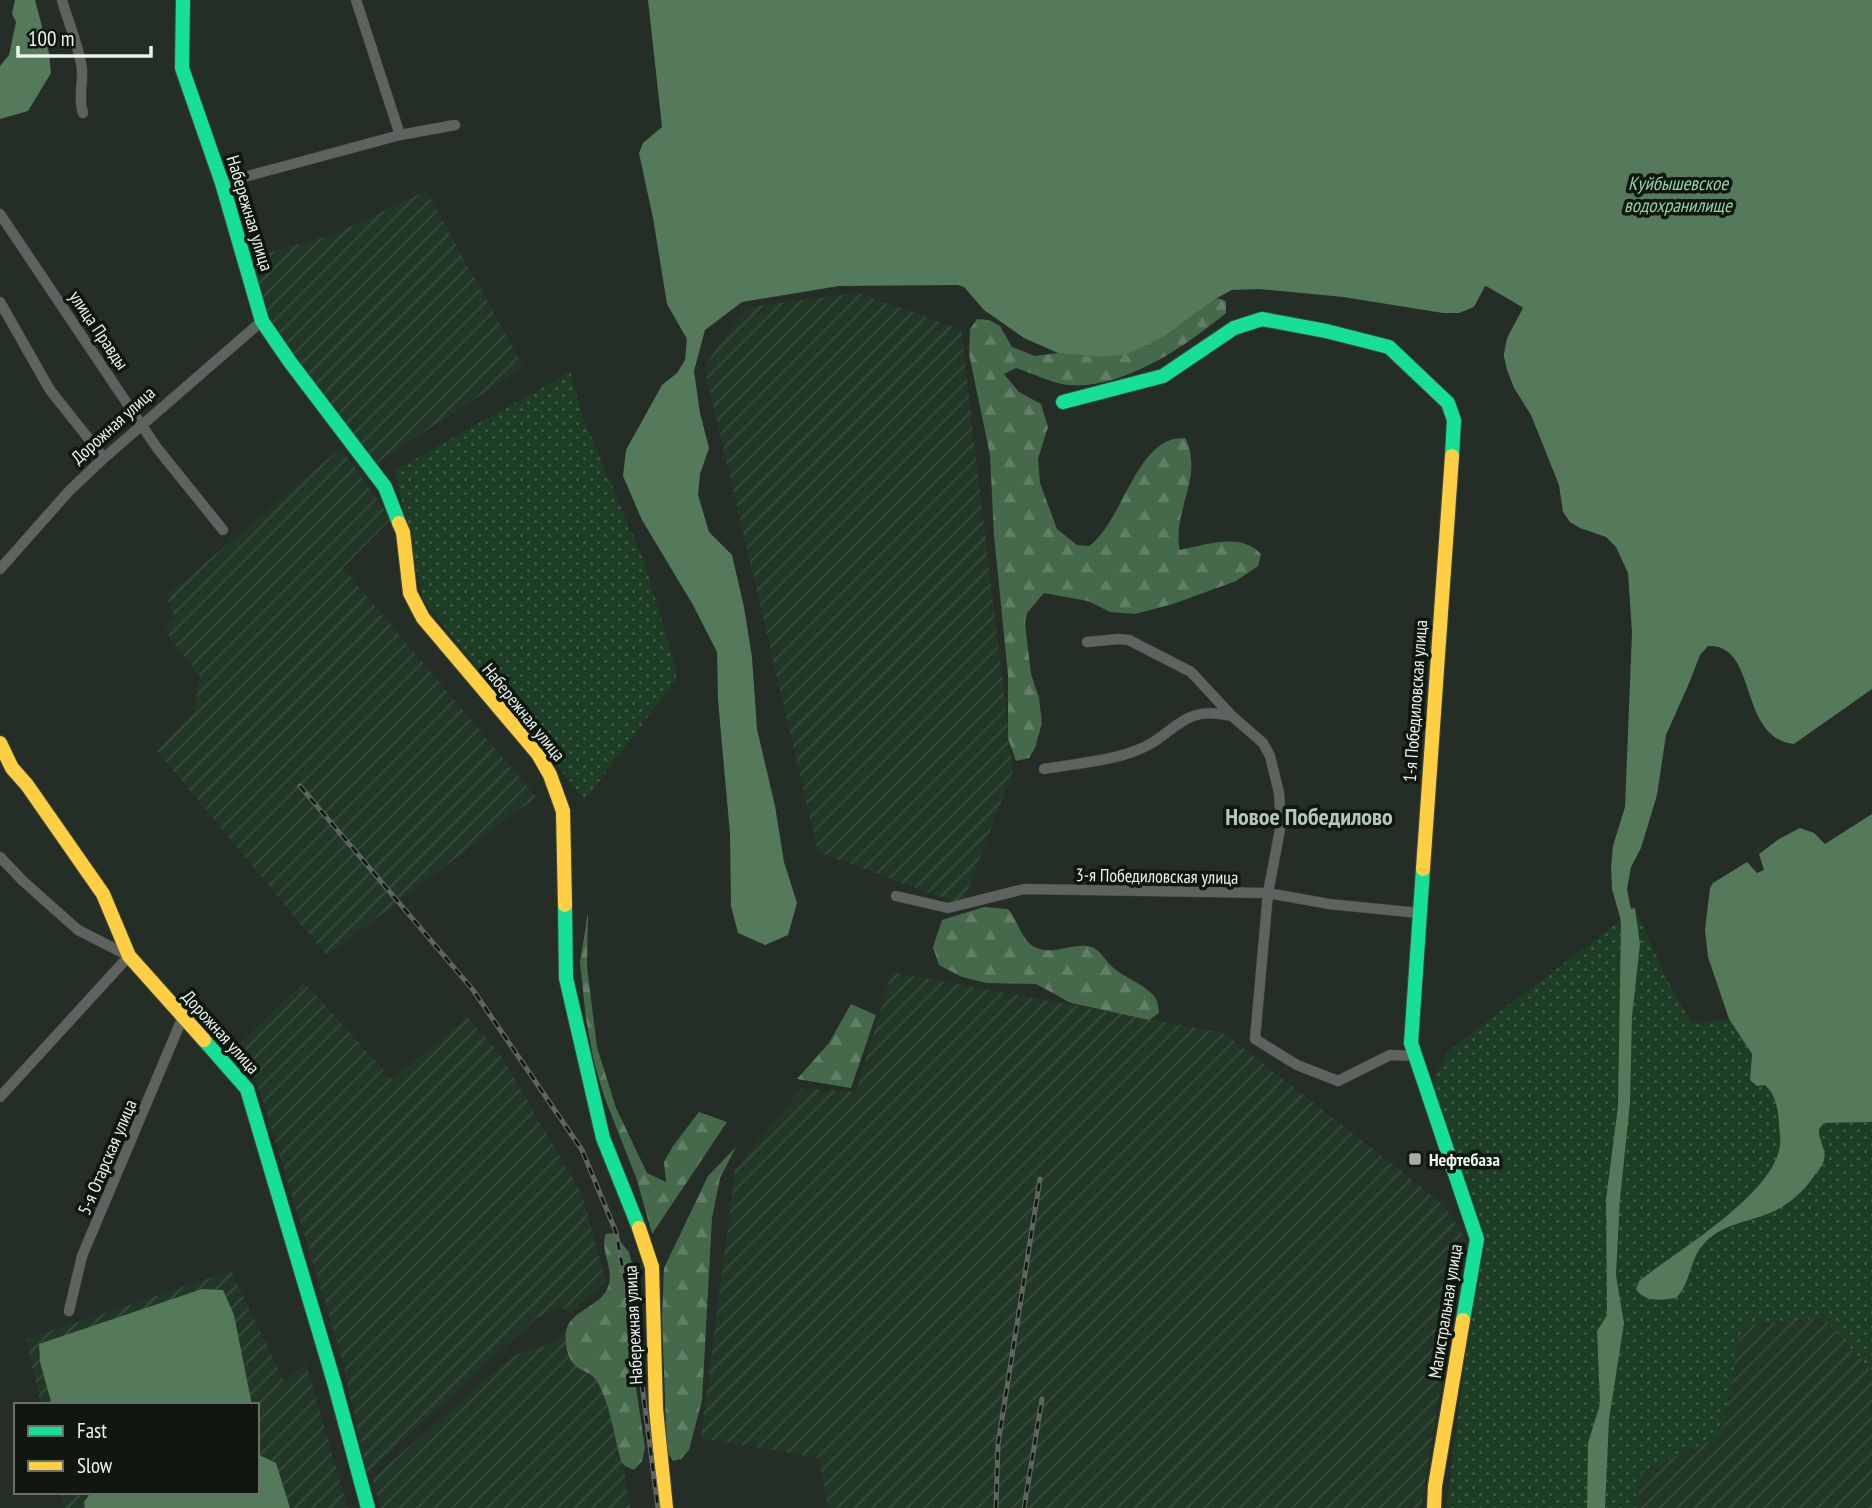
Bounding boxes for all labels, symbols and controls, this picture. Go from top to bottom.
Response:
scale bar [18,14,150,58]
text: 100 m [28,25,74,52]
street label: Набережная улица [222,152,278,274]
water label: Куйбышевское водохранилище [1624,171,1733,217]
street label: улица Правды [64,286,134,374]
street label: Дорожная улица [66,381,160,469]
street label: 1-я Победиловская улица [1398,619,1432,783]
street label: Набережная улица [477,658,571,766]
district label: Новое Победилово [1225,801,1393,832]
street label: 3-я Победиловская улица [1075,863,1239,889]
street label: Дорожная улица [177,985,265,1079]
street label: 5-я Отарская улица [72,1096,142,1218]
place label: Нефтебаза [1429,1148,1500,1171]
marker: Нефтебаза [1407,1151,1423,1167]
street label: Магистральная улица [1423,1242,1467,1380]
street label: Набережная улица [618,1265,648,1385]
legend [14,1403,259,1494]
text: Fast [77,1417,107,1444]
text: Slow [77,1452,113,1479]

